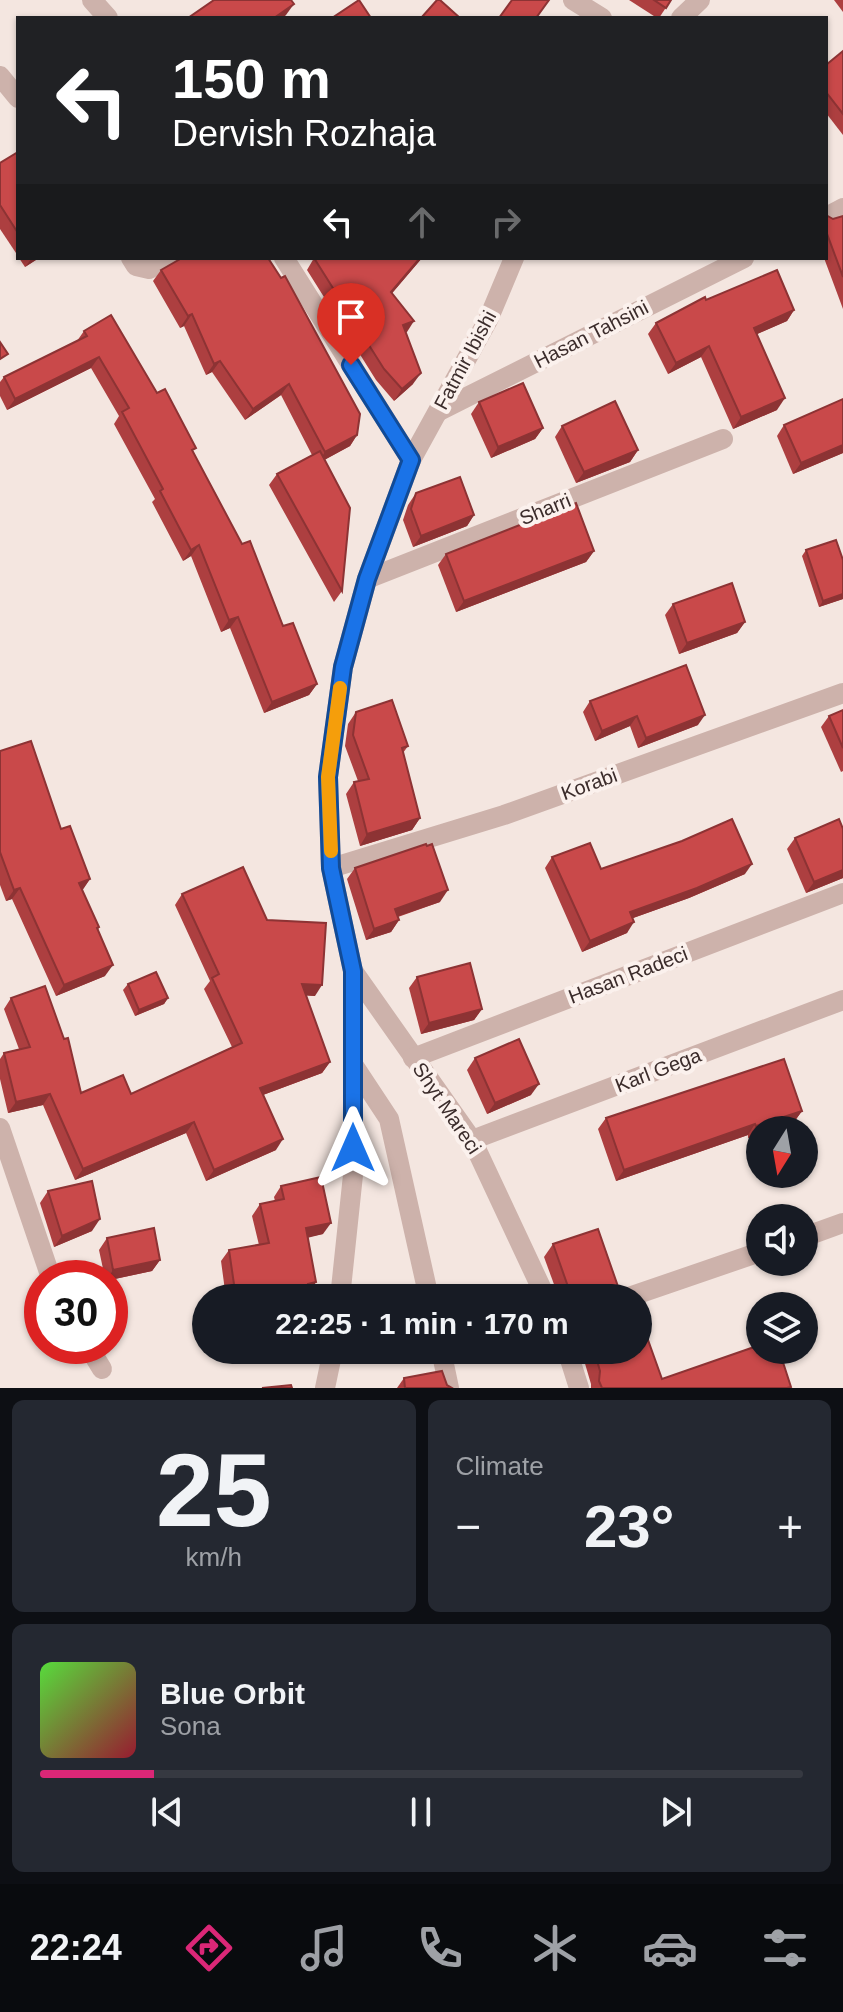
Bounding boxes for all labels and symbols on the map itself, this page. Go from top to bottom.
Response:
pin [317,283,385,365]
street label: Hasan Tahsini [530,296,652,372]
street label: Fatmir Ibishi [430,307,500,413]
street label: Sharri [516,489,574,529]
street label: Korabi [558,764,620,804]
street label: Hasan Radeci [565,942,691,1008]
street label: Karl Gega [612,1043,705,1096]
street label: Shyt Mareci [408,1058,486,1158]
position arrow [311,1106,395,1190]
north arrow [746,1116,818,1188]
speed limit sign: 30 [24,1260,128,1364]

